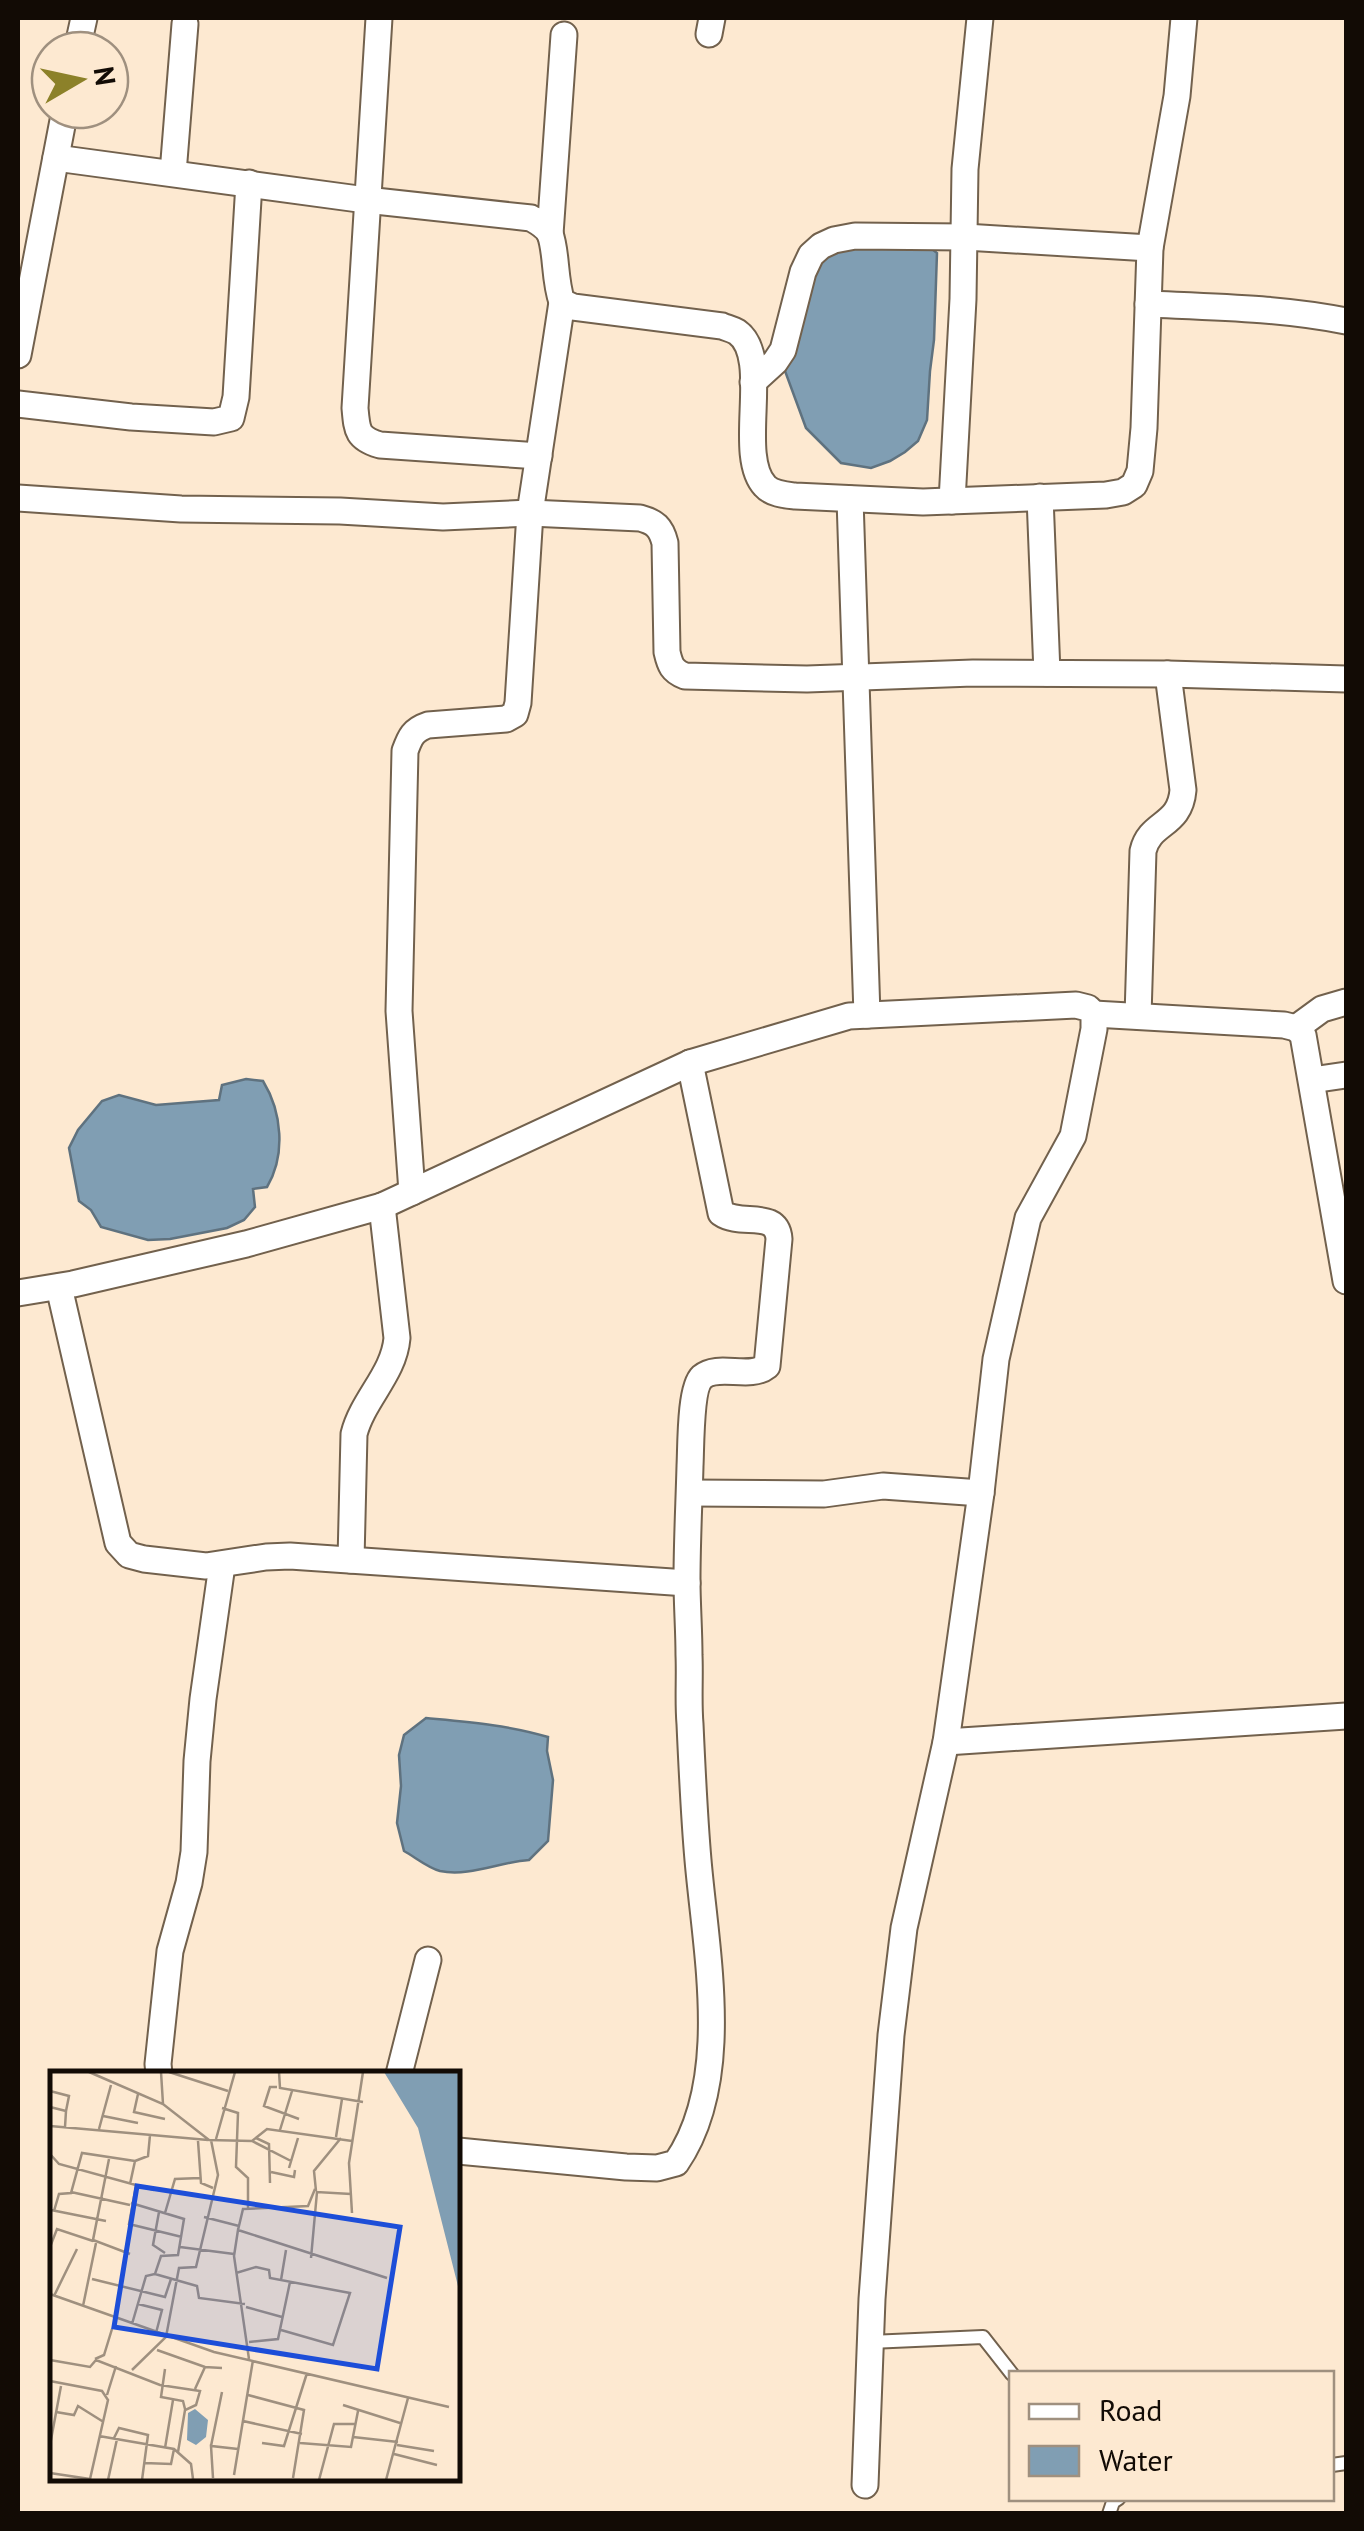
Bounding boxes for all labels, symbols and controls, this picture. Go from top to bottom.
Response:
north arrow [30,30,130,130]
text: N [85,64,125,88]
inset map [50,2071,460,2481]
legend [1009,2371,1334,2501]
text: Road [1099,2390,1163,2429]
text: Water [1099,2440,1173,2479]

